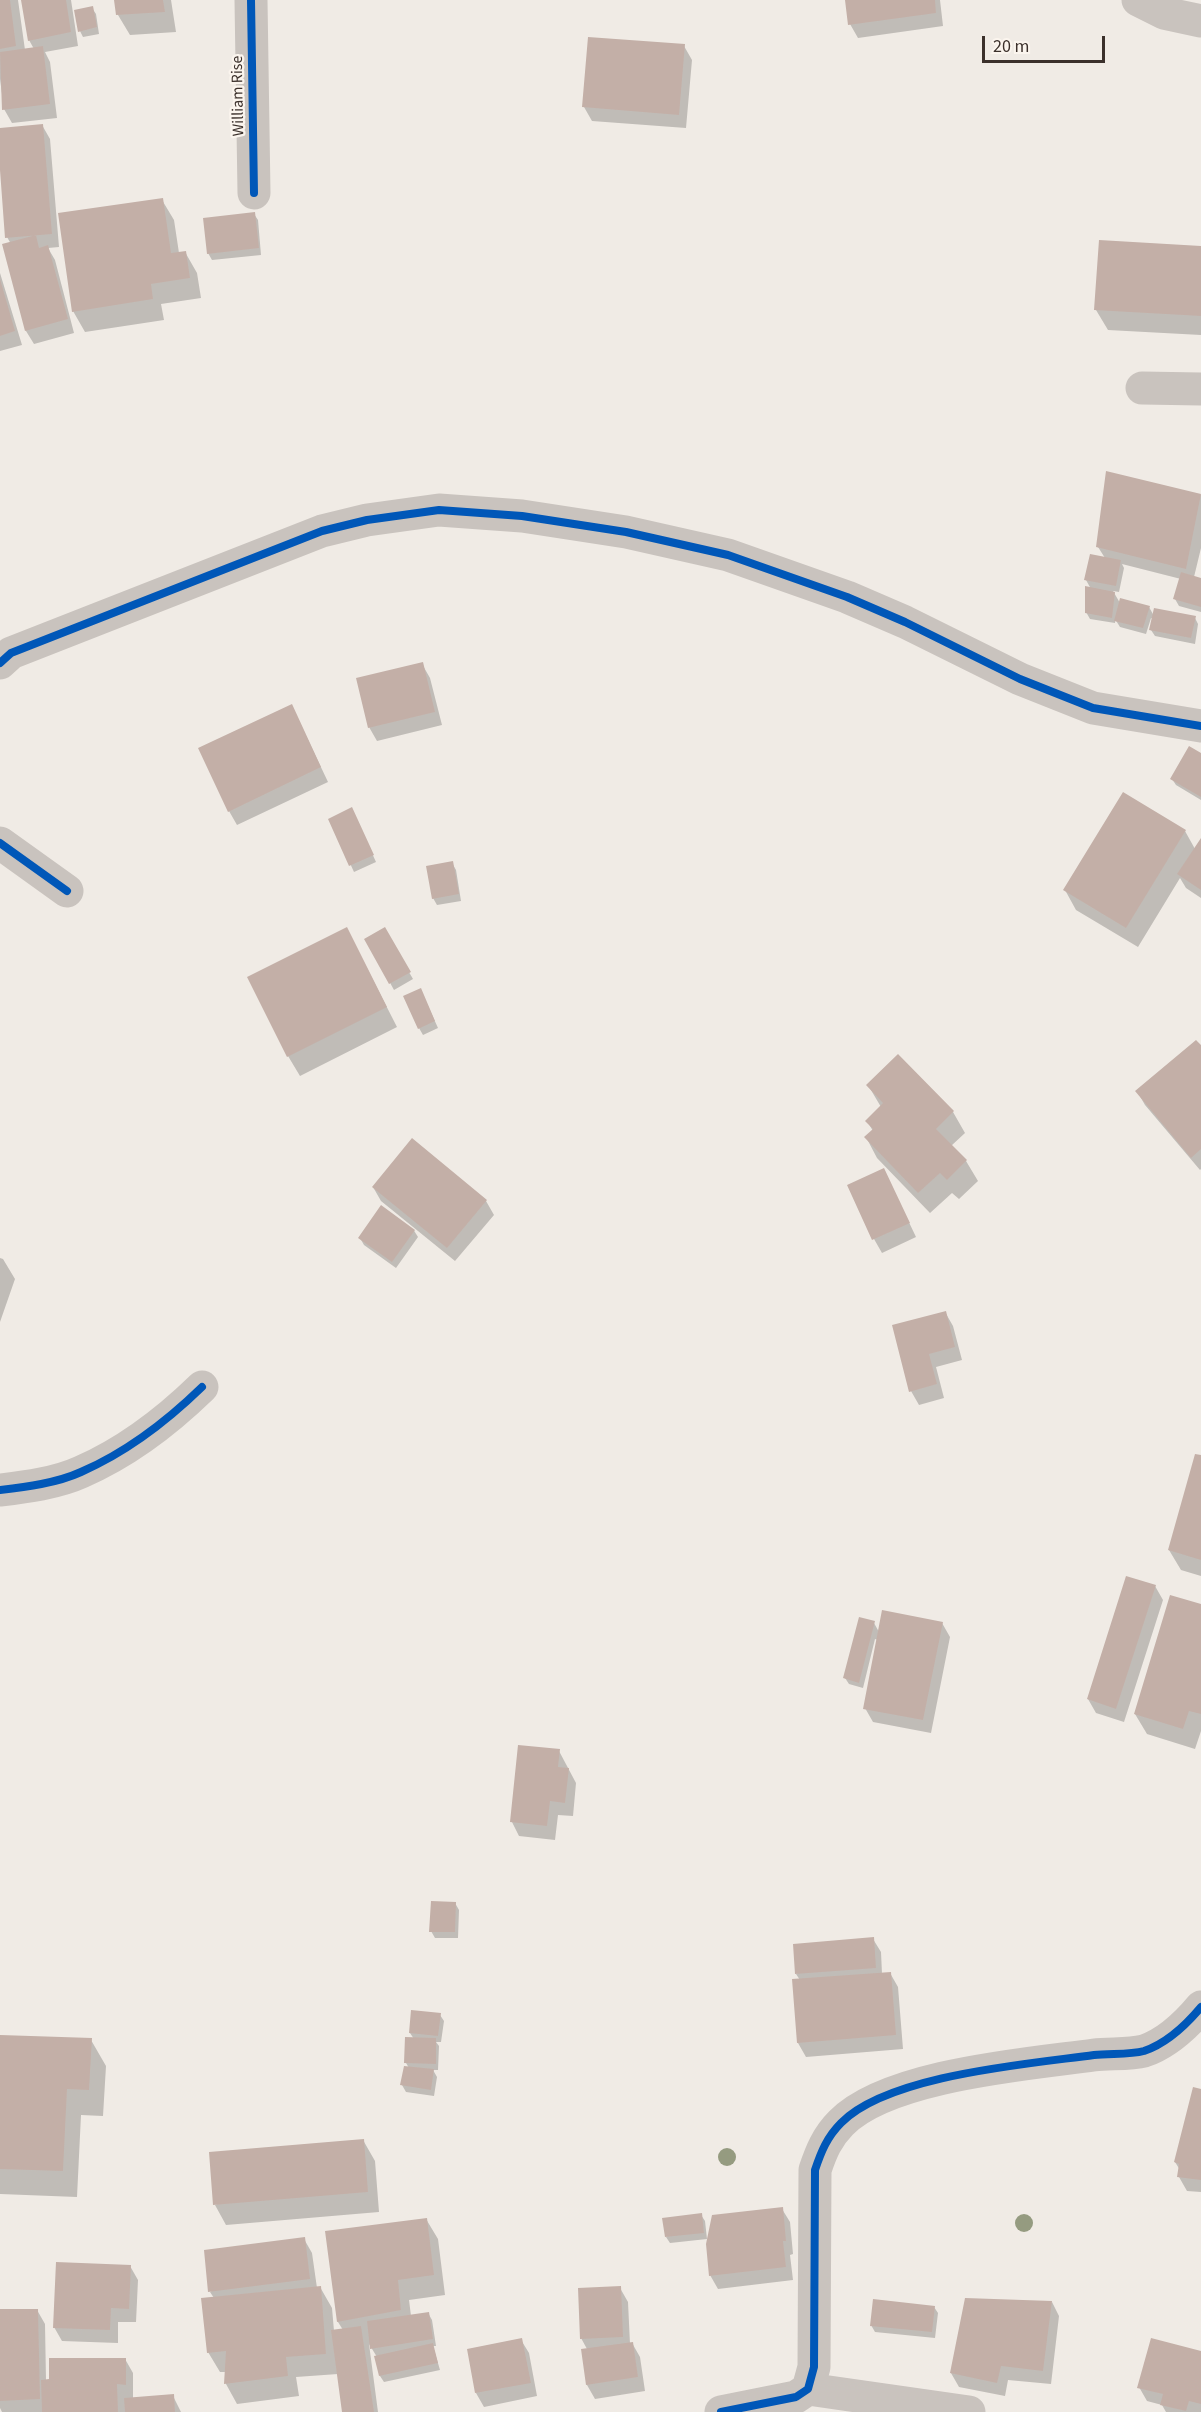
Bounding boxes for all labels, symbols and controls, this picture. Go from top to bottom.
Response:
scale bar [985,24,1108,62]
text: 20 m [993,34,1029,59]
street label: William Rise [229,55,249,137]

